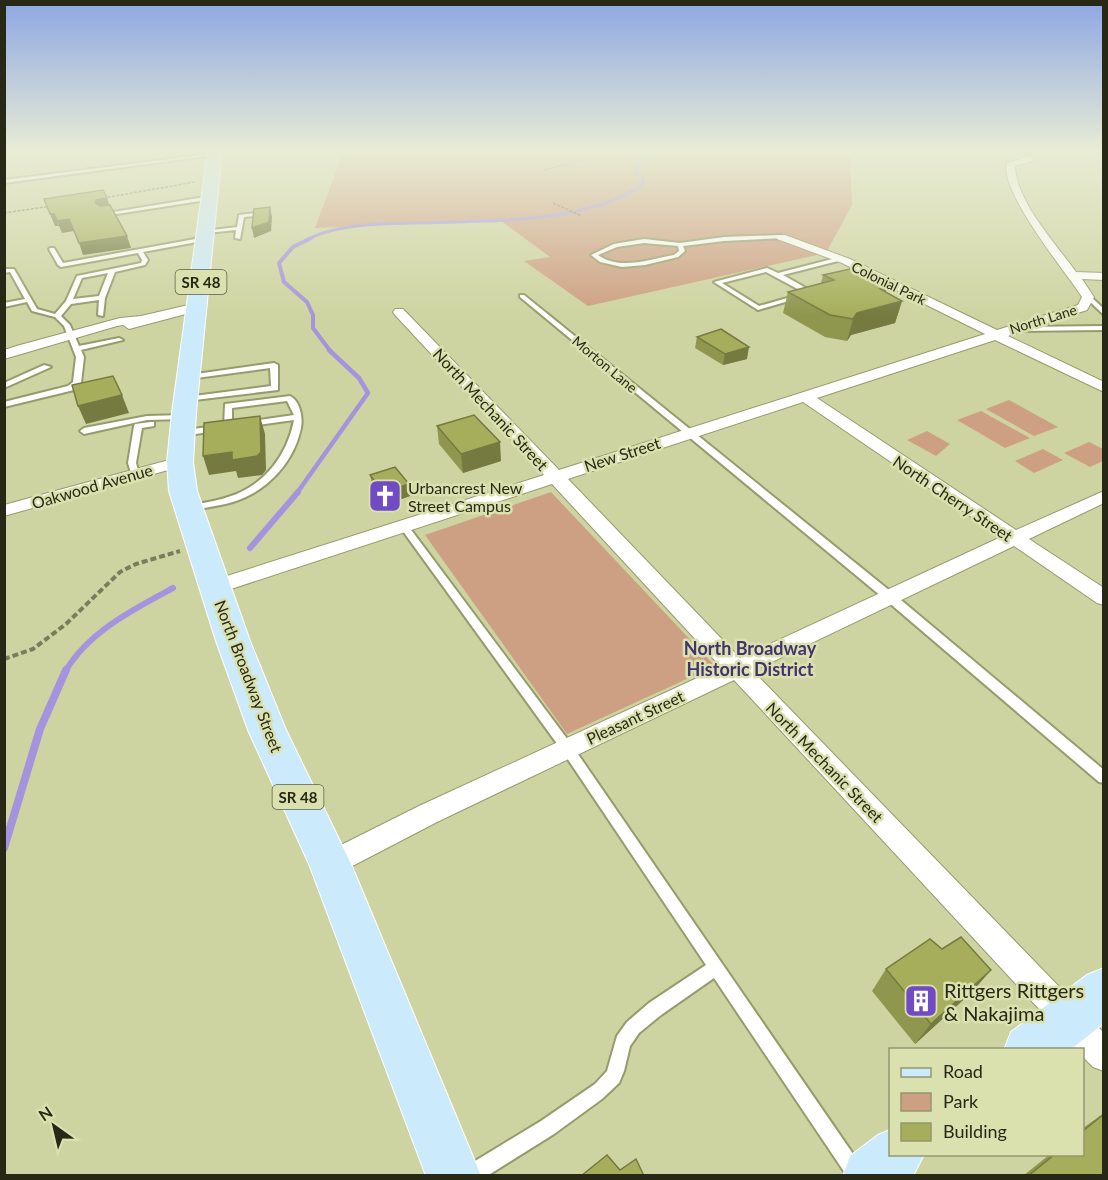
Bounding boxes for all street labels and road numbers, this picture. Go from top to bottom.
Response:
street label: Colonial Park [849,258,930,309]
road number: SR 48 [176,270,226,294]
street label: North Lane [1007,301,1079,337]
street label: Morton Lane [569,332,641,396]
street label: North Mechanic Street [430,344,553,474]
street label: New Street [582,433,663,475]
street label: North Cherry Street [890,451,1016,545]
street label: Oakwood Avenue [29,460,155,512]
street label: North Broadway Street [211,597,287,755]
street label: Pleasant Street [583,686,687,748]
street label: North Mechanic Street [763,698,888,826]
road number: SR 48 [272,785,324,809]

